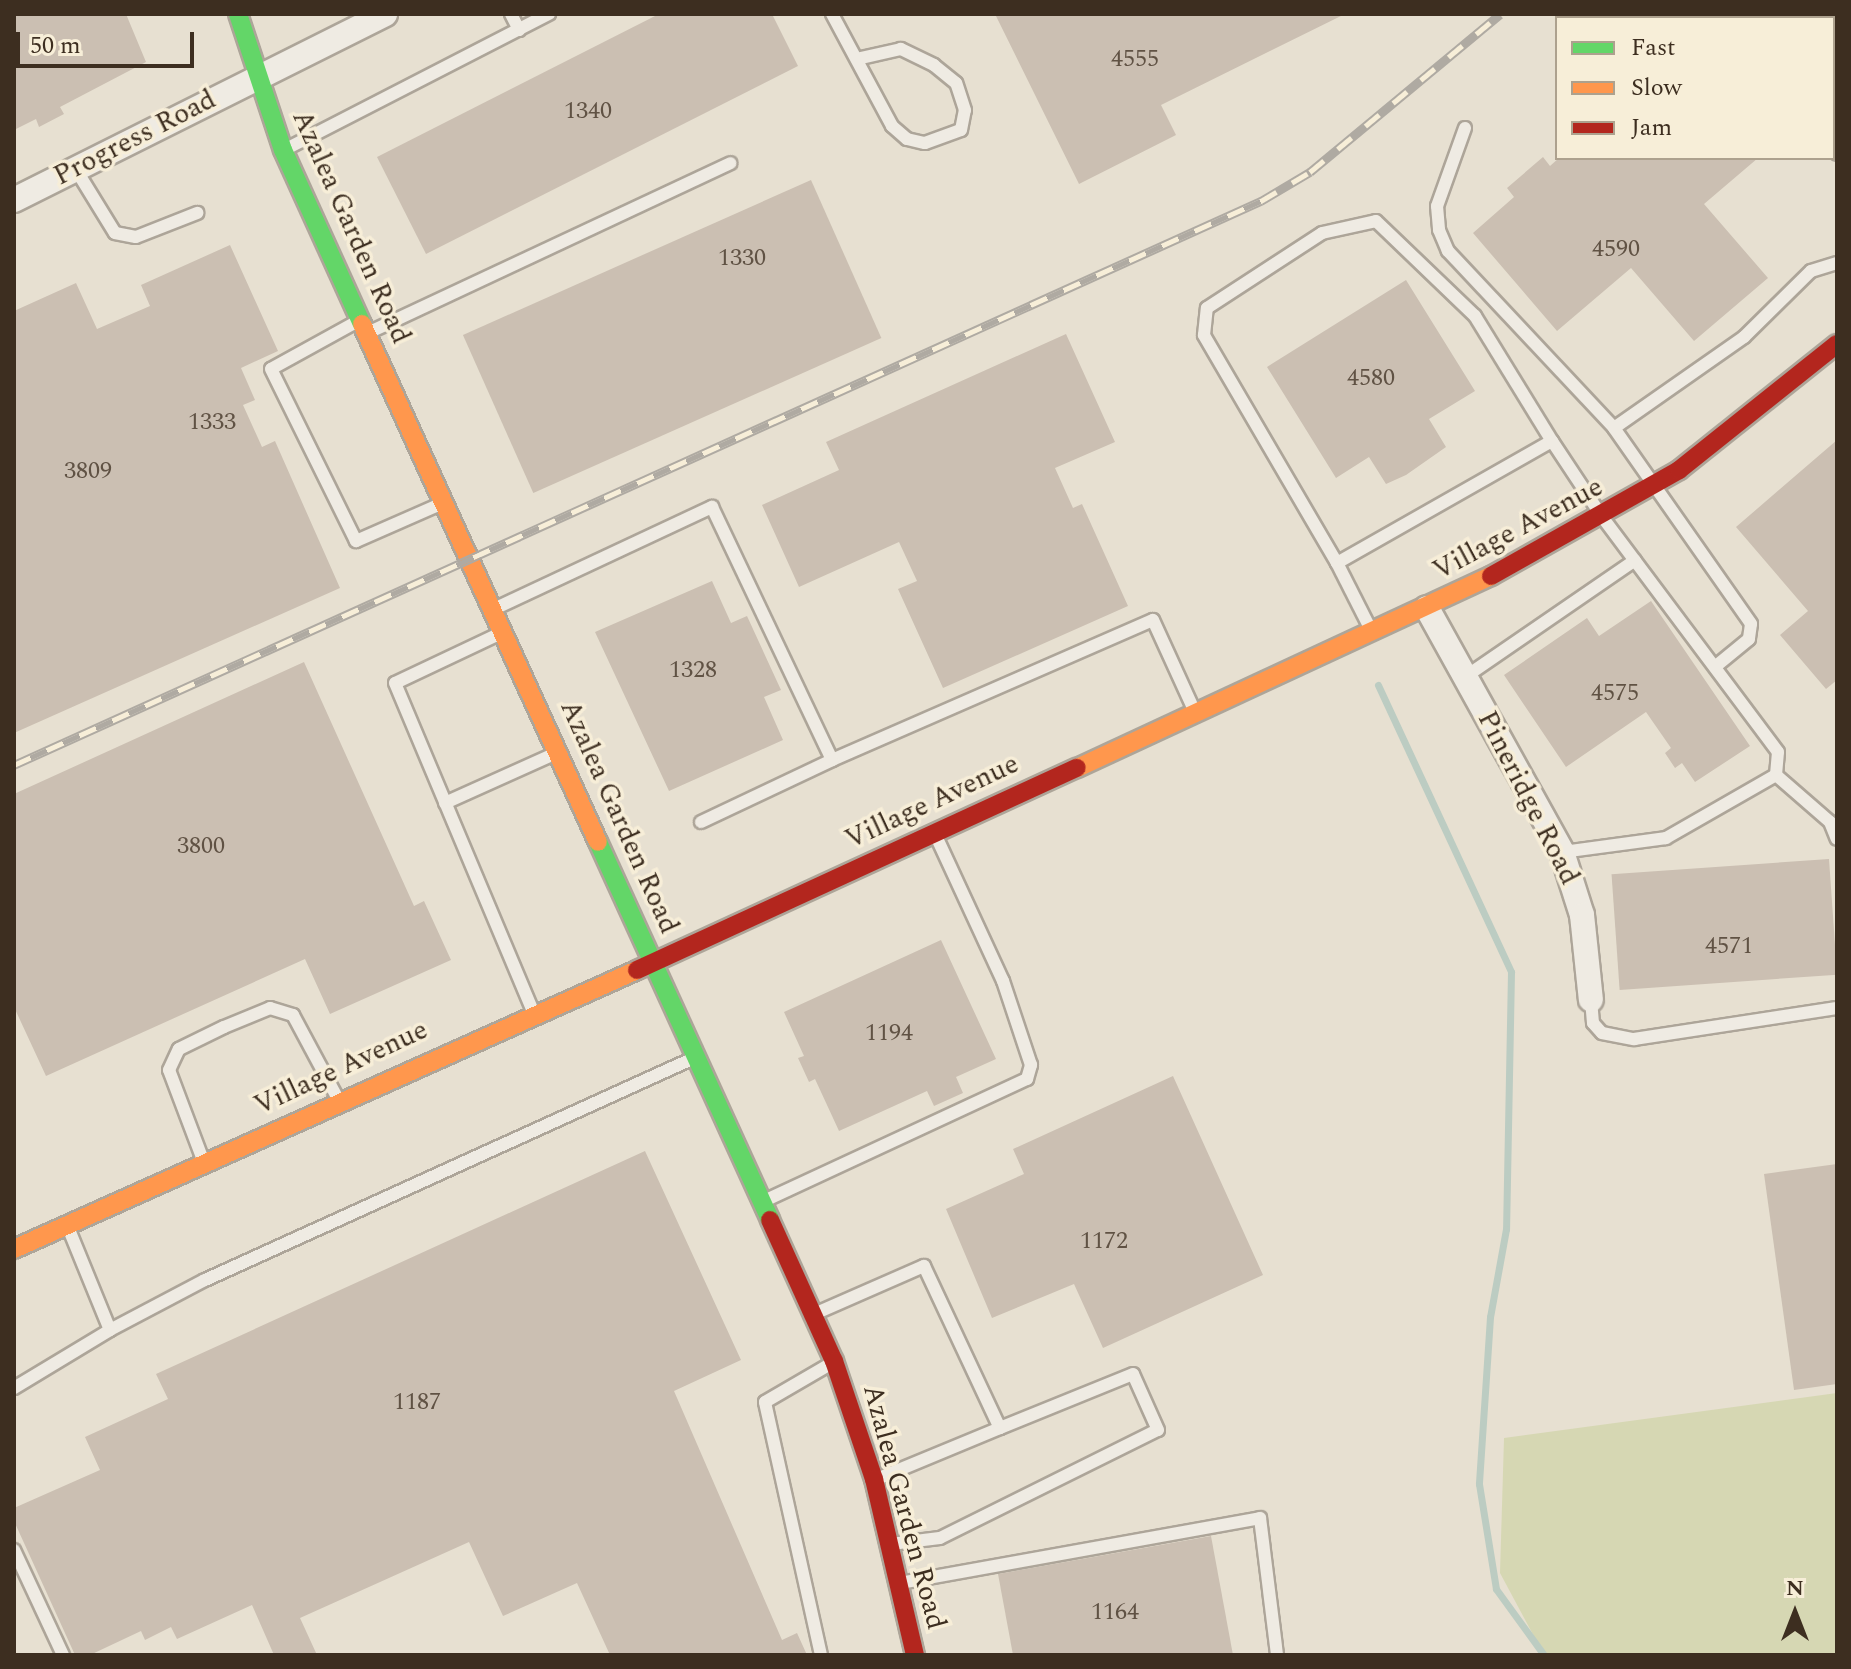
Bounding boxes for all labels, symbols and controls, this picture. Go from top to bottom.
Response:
scale bar [20,16,198,66]
legend [1555,16,1835,160]
text: 50 m [30,28,81,64]
text: Fast [1631,30,1676,66]
house number: 4555 [1111,46,1159,74]
text: Slow [1631,70,1682,106]
street label: Progress Road [48,83,222,193]
house number: 1340 [564,98,612,126]
street label: Azalea Garden Road [284,105,418,349]
text: Jam [1631,110,1672,146]
house number: 4590 [1592,236,1640,264]
house number: 1330 [718,245,766,273]
house number: 4580 [1347,365,1395,393]
house number: 1333 [188,409,236,437]
house number: 3809 [64,458,112,486]
street label: Village Avenue [1427,470,1609,588]
house number: 1328 [669,657,717,685]
house number: 4575 [1591,680,1639,708]
street label: Azalea Garden Road [552,695,686,939]
street label: Pineridge Road [1470,705,1586,891]
street label: Village Avenue [840,747,1024,857]
house number: 3800 [177,833,225,861]
house number: 4571 [1705,933,1753,961]
street label: Village Avenue [249,1013,433,1123]
house number: 1194 [865,1020,913,1048]
house number: 1172 [1080,1228,1128,1256]
street label: Azalea Garden Road [855,1381,953,1633]
house number: 1187 [393,1389,441,1417]
text: N [1786,1572,1804,1605]
north arrow [1755,1573,1835,1653]
house number: 1164 [1091,1599,1139,1627]

